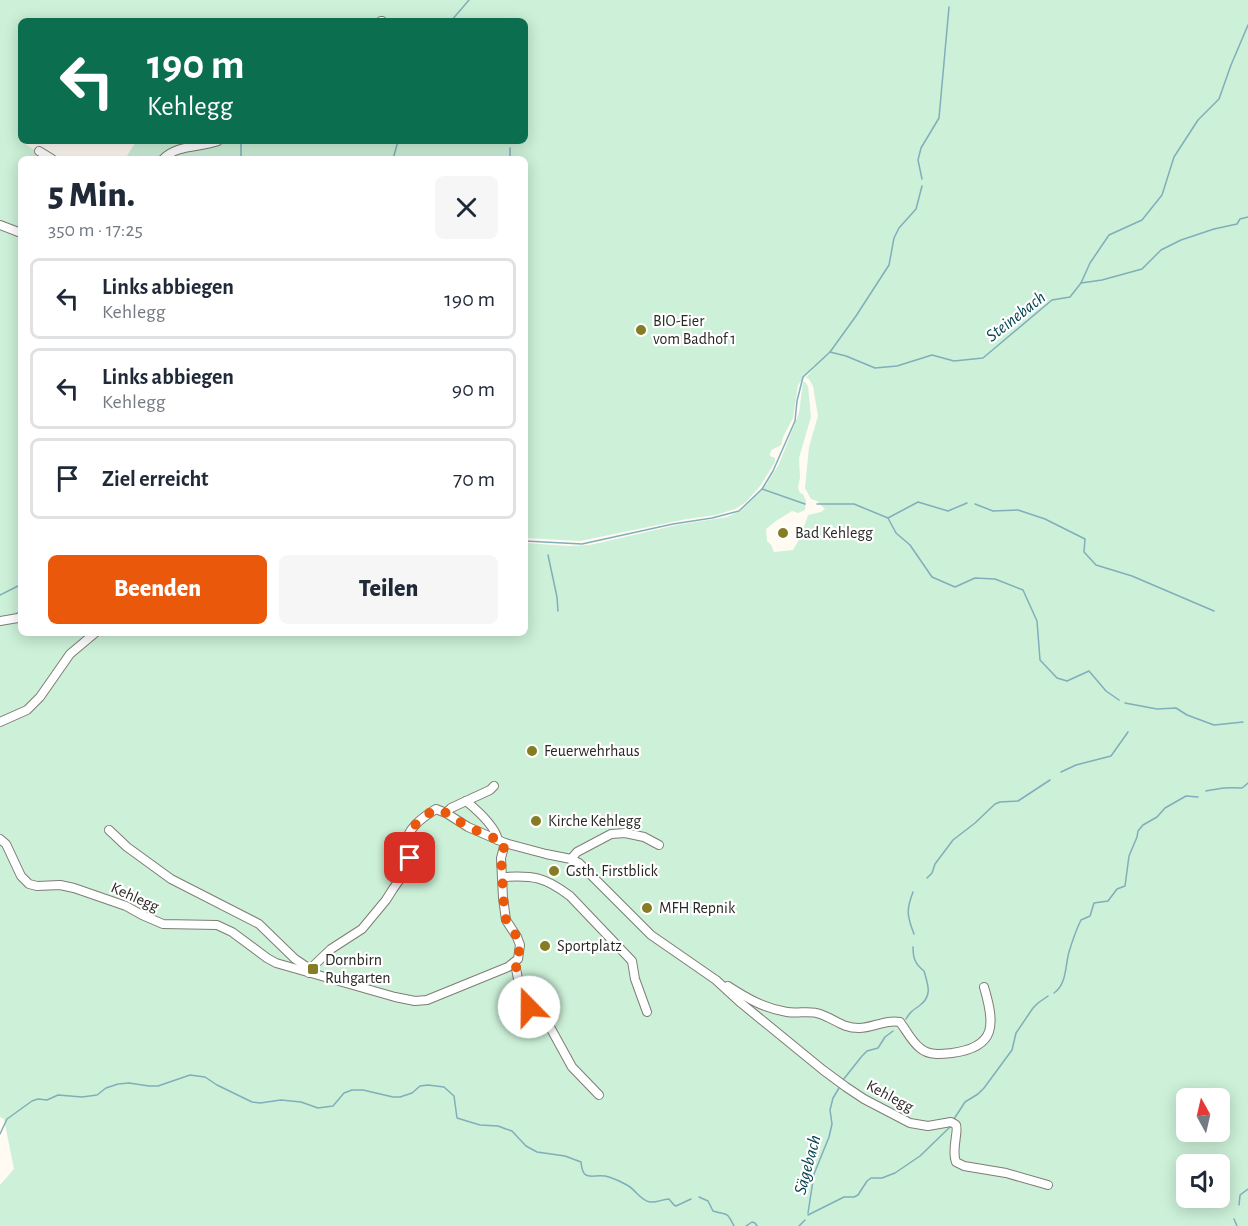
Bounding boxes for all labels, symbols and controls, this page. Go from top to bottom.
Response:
icon: left [48,42,126,120]
text: 190 m [147,44,245,86]
text: Kehlegg [147,93,233,120]
button: close [435,176,498,239]
text: 5 Min. [48,177,135,213]
text: 350 m · 17:25 [48,220,143,240]
text: Links abbiegen [102,276,234,298]
icon: left [51,282,84,315]
text: 190 m [444,288,495,310]
water label: Steinebach [983,288,1049,346]
text: Kehlegg [102,302,166,322]
place label: BIO-Eier vom Badhof 1 [653,313,736,347]
marker: BIO-Eier vom Badhof 1 [634,323,648,337]
text: Links abbiegen [102,366,234,388]
icon: left [51,372,84,405]
text: 90 m [452,378,495,400]
text: Kehlegg [102,392,166,412]
icon: arrive [51,462,84,495]
text: Ziel erreicht [102,468,209,490]
text: 70 m [453,468,495,490]
place label: Bad Kehlegg [795,525,873,541]
marker: Bad Kehlegg [776,526,790,540]
button: Beenden [48,555,267,624]
button: Teilen [279,555,498,624]
place label: Feuerwehrhaus [544,743,640,759]
marker: Feuerwehrhaus [525,744,539,758]
place label: Kirche Kehlegg [548,813,641,829]
marker: Kirche Kehlegg [529,814,543,828]
pin [384,832,435,883]
icon: arrive [393,841,426,874]
place label: Gsth. Firstblick [566,863,658,879]
marker: Gsth. Firstblick [547,864,561,878]
street label: Kehlegg [109,879,162,915]
place label: MFH Repnik [659,900,736,916]
marker: MFH Repnik [640,901,654,915]
place label: Sportplatz [557,938,622,954]
marker: Sportplatz [538,939,552,953]
place label: Dornbirn Ruhgarten [325,952,391,986]
marker: Dornbirn Ruhgarten [306,962,320,976]
position arrow [497,975,561,1039]
street label: Kehlegg [864,1077,916,1115]
north arrow [1176,1088,1230,1142]
map controls [1176,1088,1230,1208]
water label: Sägebach [791,1133,825,1197]
button: sound [1176,1154,1230,1208]

